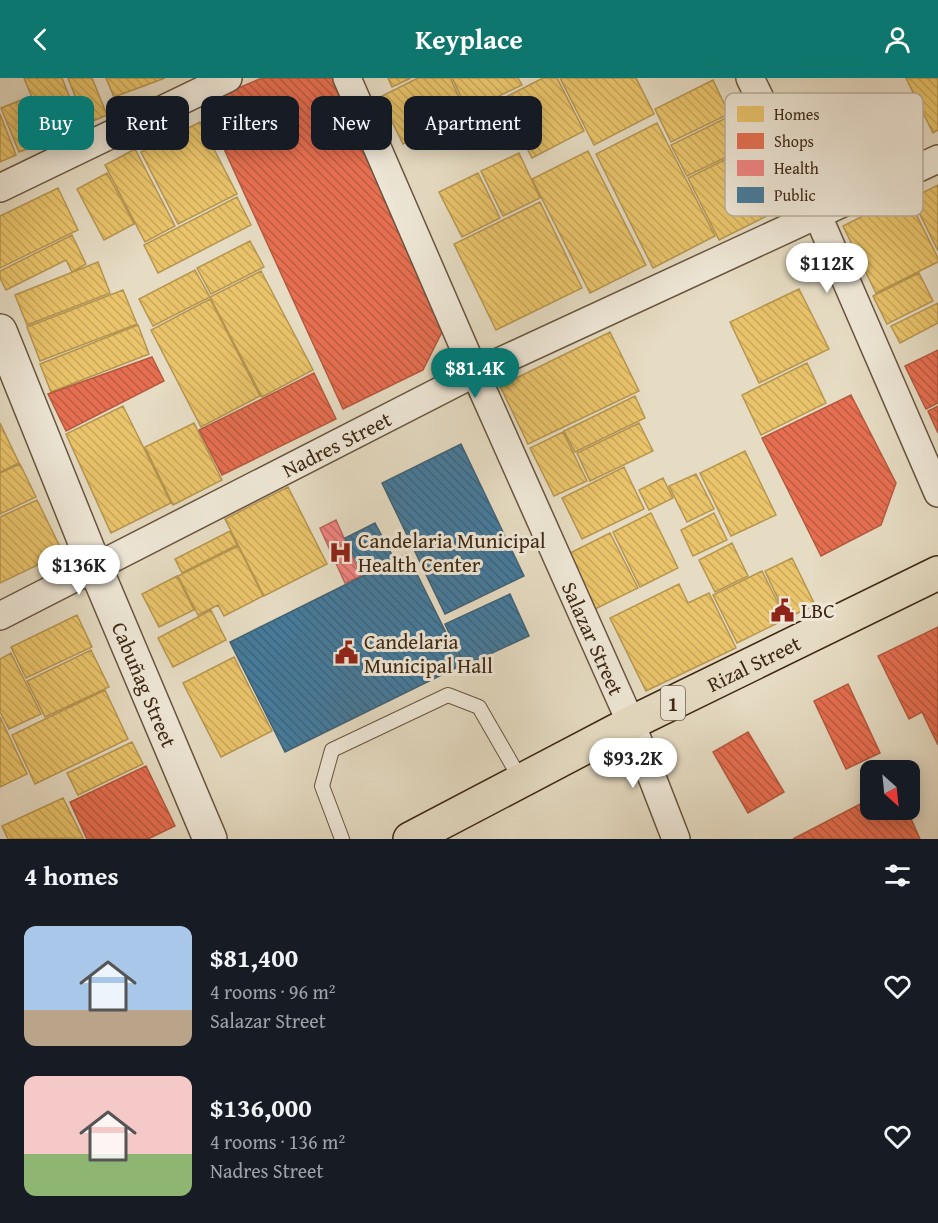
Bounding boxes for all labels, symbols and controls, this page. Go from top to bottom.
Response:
text: Keyplace [415,19,523,59]
icon: back [24,23,57,56]
icon: person [881,23,914,56]
legend [725,93,923,216]
chip: Buy [18,96,94,150]
chip: Rent [106,96,189,150]
chip: Filters [201,96,299,150]
chip: New [311,96,392,150]
chip: Apartment [404,96,542,150]
text: Homes [774,102,820,126]
text: Shops [774,129,814,153]
text: Health [774,156,819,180]
text: Public [774,183,816,207]
pin: $112K [785,243,869,294]
text: $112K [800,248,854,277]
pin: $81.4K [426,348,524,399]
text: $81.4K [445,353,505,382]
street label: Nadres Street [276,403,397,485]
place label: Candelaria Municipal Health Center [358,525,546,580]
hospital icon: Candelaria Municipal Health Center [327,539,353,565]
pin: $136K [37,545,121,596]
text: $136K [52,550,106,579]
street label: Salazar Street [554,576,632,701]
place label: LBC [801,595,835,626]
public building icon: LBC [770,597,796,623]
street label: Cabuñag Street [104,617,185,753]
place label: Candelaria Municipal Hall [364,626,493,681]
street label: Rizal Street [701,627,806,699]
public building icon: Candelaria Municipal Hall [333,640,359,666]
road number: 1 [661,686,685,720]
pin: $93.2K [584,738,682,789]
text: $93.2K [603,743,663,772]
north arrow [860,760,920,820]
map controls [860,760,920,820]
text: 4 homes [24,856,119,895]
icon: filters [881,859,914,892]
text: $81,400 [210,938,298,977]
icon: home [72,950,144,1022]
icon: heart [881,970,914,1003]
text: 4 rooms · 96 m² [210,977,336,1006]
text: Salazar Street [210,1006,326,1035]
text: $136,000 [210,1088,312,1127]
icon: home [72,1100,144,1172]
icon: heart [881,1120,914,1153]
text: 4 rooms · 136 m² [210,1127,345,1156]
text: Nadres Street [210,1156,323,1185]

